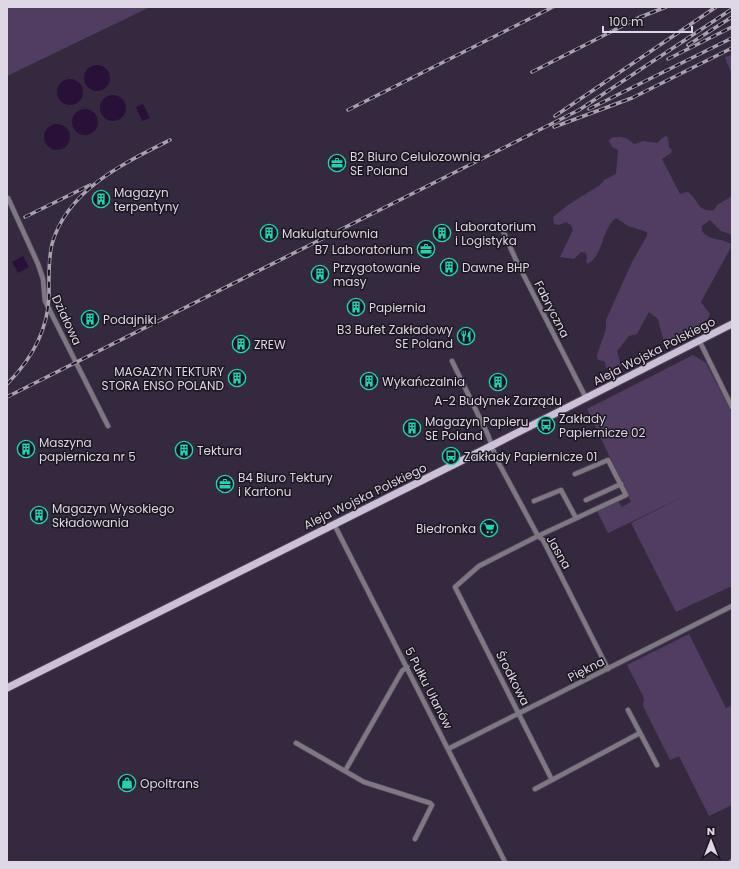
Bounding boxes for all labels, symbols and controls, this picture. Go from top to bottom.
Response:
scale bar [603,8,692,34]
text: 100 m [609,13,643,30]
place label: B2 Biuro Celulozownia SE Poland [350,148,481,179]
office icon: B2 Biuro Celulozownia SE Poland [327,153,347,173]
place label: Magazyn terpentyny [114,184,179,215]
building icon: Magazyn terpentyny [91,189,111,209]
place label: Laboratorium i Logistyka [455,218,536,249]
building icon: Makulaturownia [259,223,279,243]
building icon: Laboratorium i Logistyka [432,223,452,243]
place label: Makulaturownia [282,225,378,242]
office icon: B7 Laboratorium [416,239,436,259]
place label: B7 Laboratorium [315,241,413,258]
building icon: Dawne BHP [439,257,459,277]
place label: Przygotowanie masy [333,259,421,290]
place label: Dawne BHP [462,259,529,276]
building icon: Przygotowanie masy [310,264,330,284]
street label: Fabryczna [530,277,574,341]
street label: Działowa [48,292,86,348]
building icon: Papiernia [346,297,366,317]
place label: Papiernia [369,299,426,316]
building icon: Podajniki [80,309,100,329]
place label: Podajniki [103,311,157,328]
street label: Aleja Wojska Polskiego [590,313,718,389]
place label: B3 Bufet Zakładowy SE Poland [337,321,453,352]
restaurant icon: B3 Bufet Zakładowy SE Poland [456,326,476,346]
building icon: ZREW [231,334,251,354]
place label: ZREW [254,336,286,353]
place label: MAGAZYN TEKTURY STORA ENSO POLAND [102,363,224,394]
building icon: MAGAZYN TEKTURY STORA ENSO POLAND [227,368,247,388]
building icon: Wykańczalnia [359,371,379,391]
building icon: A-2 Budynek Zarządu [488,372,508,392]
place label: Wykańczalnia [382,373,465,390]
place label: A-2 Budynek Zarządu [434,392,562,409]
place label: Zakłady Papiernicze 02 [559,410,646,441]
place label: Magazyn Papieru SE Poland [425,413,529,444]
bus stop icon: Zakłady Papiernicze 02 [536,415,556,435]
building icon: Magazyn Papieru SE Poland [402,418,422,438]
place label: Maszyna papiernicza nr 5 [39,434,136,465]
building icon: Maszyna papiernicza nr 5 [16,439,36,459]
building icon: Tektura [174,440,194,460]
place label: Tektura [197,442,242,459]
bus stop icon: Zakłady Papiernicze 01 [441,446,461,466]
place label: Zakłady Papiernicze 01 [464,448,597,465]
street label: Aleja Wojska Polskiego [301,459,430,533]
place label: B4 Biuro Tektury i Kartonu [238,469,333,500]
office icon: B4 Biuro Tektury i Kartonu [215,474,235,494]
place label: Magazyn Wysokiego Składowania [52,500,175,531]
building icon: Magazyn Wysokiego Składowania [29,505,49,525]
supermarket icon: Biedronka [479,518,499,538]
place label: Biedronka [416,520,476,537]
street label: Jasna [543,532,575,572]
street label: 5 Pułku Ułanów [401,644,457,732]
street label: Środkowa [492,648,534,708]
street label: Piękna [565,653,607,685]
shop icon: Opoltrans [117,773,137,793]
place label: Opoltrans [140,775,199,792]
north arrow [691,821,731,861]
text: N [707,823,715,839]

